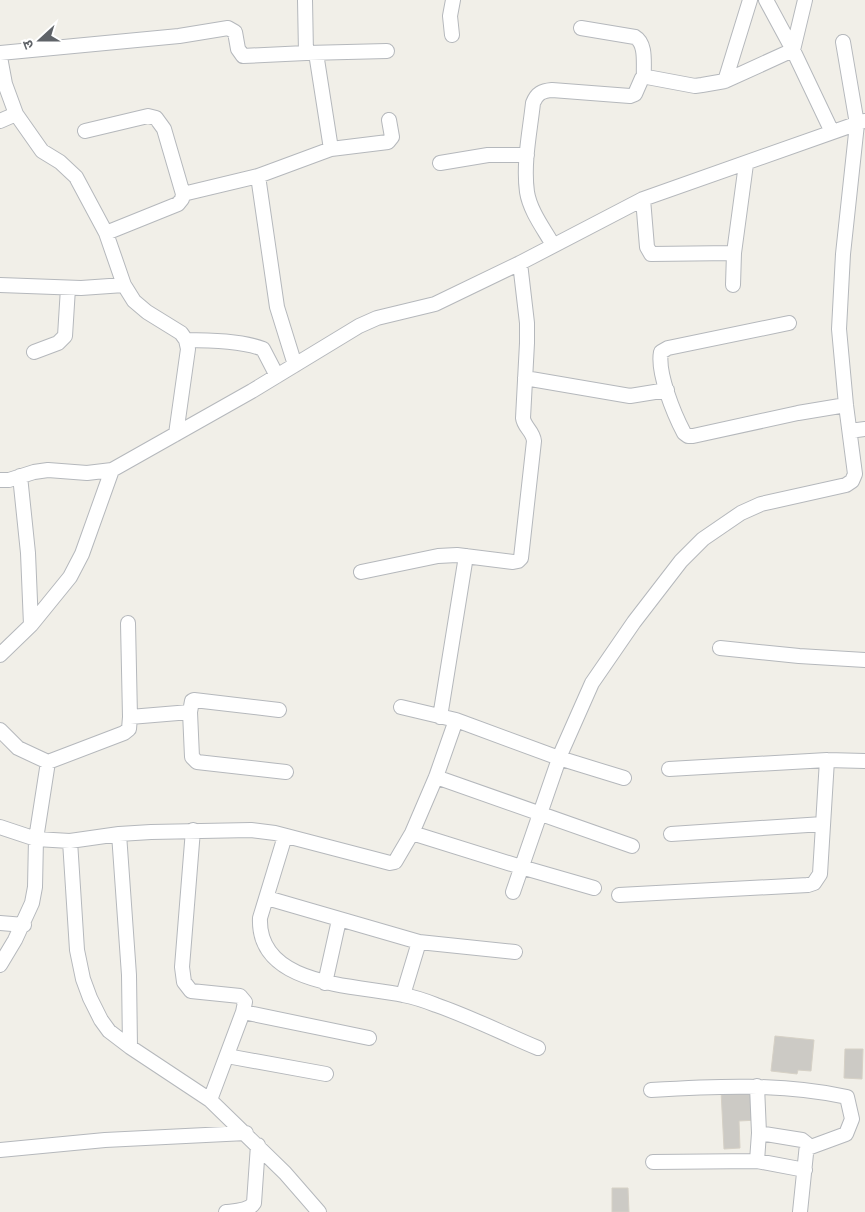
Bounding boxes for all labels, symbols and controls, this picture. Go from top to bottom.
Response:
north arrow [15,15,65,65]
text: उ [19,37,37,51]

